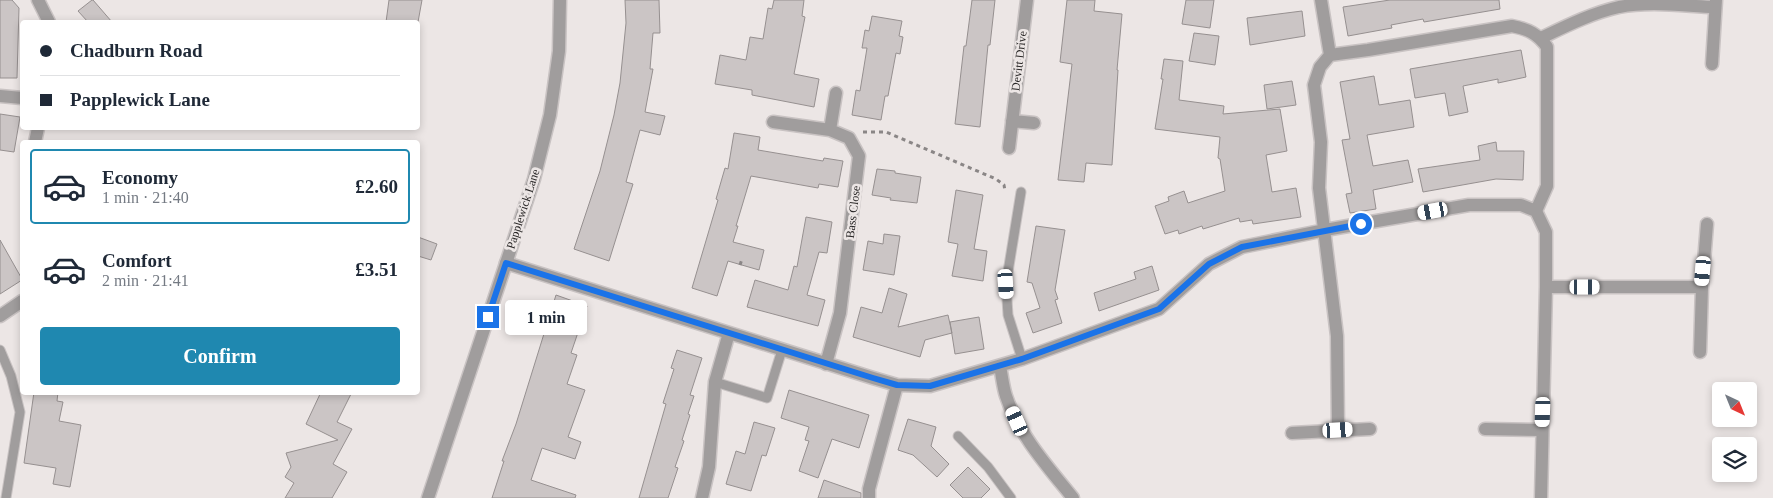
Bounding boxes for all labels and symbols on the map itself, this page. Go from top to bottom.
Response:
street label: Devitt Drive [1008,30,1030,92]
street label: Papplewick Lane [504,167,542,251]
street label: Bass Close [843,185,863,239]
car [1416,201,1449,221]
route start [1350,213,1372,235]
car [1694,255,1711,287]
car [997,269,1014,299]
car [1570,280,1600,295]
callout: 1 min [506,300,588,334]
route end [477,306,499,328]
north arrow [1712,382,1758,428]
car [1534,397,1551,427]
car [1004,404,1029,438]
car [1322,422,1353,438]

